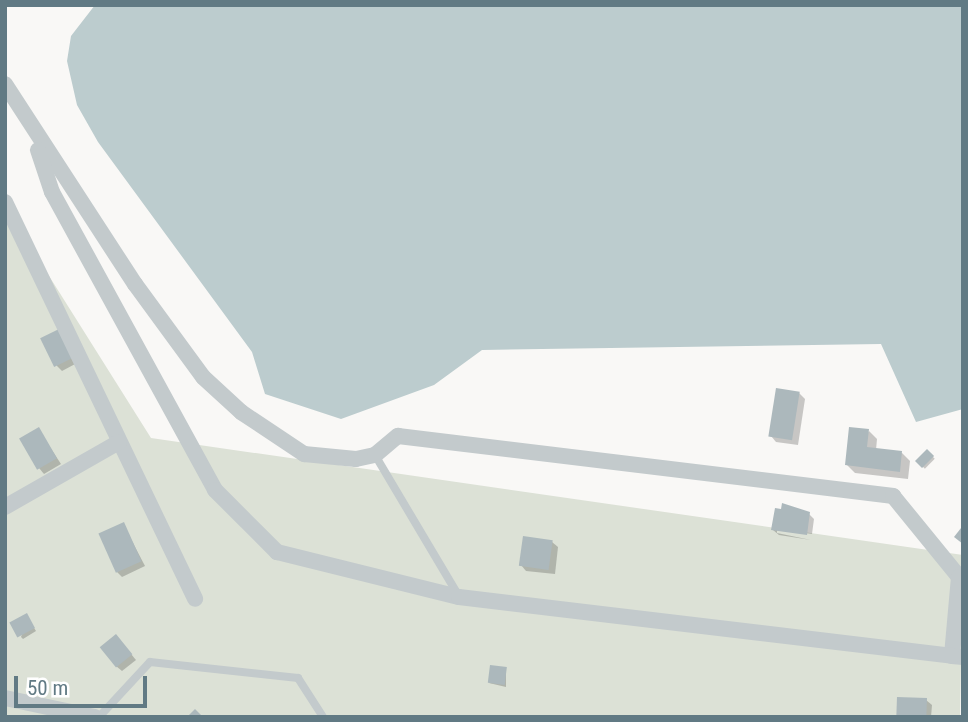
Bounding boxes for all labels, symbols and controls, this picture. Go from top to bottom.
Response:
scale bar [18,662,150,706]
text: 50 m [27,676,68,700]

